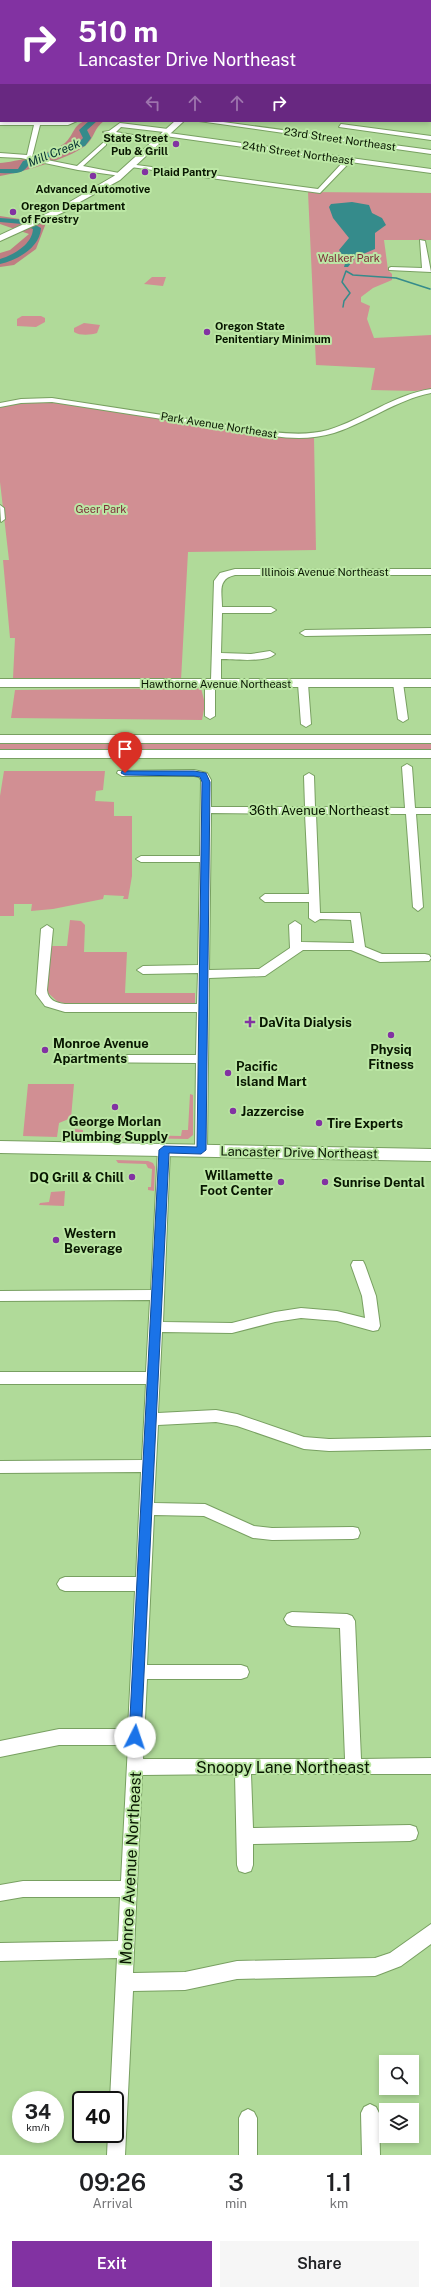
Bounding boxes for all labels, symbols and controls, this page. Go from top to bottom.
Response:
text: 510 m [78,15,158,48]
icon: right [12,16,64,68]
text: Lancaster Drive Northeast [78,49,296,70]
icon: left [142,92,164,114]
icon: ahead [184,92,206,114]
icon: ahead [226,92,248,114]
icon: right [268,92,290,114]
street label: 23rd Street Northeast [283,125,397,153]
place label: State Street Pub & Grill [103,132,168,157]
water label: Mill Creek [26,136,83,170]
marker: State Street Pub & Grill [171,139,181,149]
street label: 24th Street Northeast [241,139,355,167]
place label: Plaid Pantry [153,166,218,178]
marker: Plaid Pantry [140,167,150,177]
marker: Advanced Automotive [88,171,98,181]
place label: Advanced Automotive [36,183,150,195]
place label: Oregon Department of Forestry [21,200,126,225]
marker: Oregon Department of Forestry [8,207,18,217]
park label: Walker Park [318,252,380,264]
place label: Oregon State Penitentiary Minimum [215,320,331,345]
marker: Oregon State Penitentiary Minimum [202,327,212,337]
street label: Park Avenue Northeast [160,410,278,440]
park label: Geer Park [76,503,126,515]
street label: Illinois Avenue Northeast [261,566,389,578]
street label: Hawthorne Avenue Northeast [141,678,291,690]
pin [108,732,142,773]
icon: arrive [114,738,136,760]
street label: 36th Avenue Northeast [249,803,389,818]
place label: DaVita Dialysis [259,1015,352,1030]
marker: DaVita Dialysis [244,1016,256,1028]
marker: Physiq Fitness [386,1030,396,1040]
place label: Monroe Avenue Apartments [53,1036,149,1066]
place label: Physiq Fitness [368,1042,414,1072]
marker: Monroe Avenue Apartments [40,1045,50,1055]
place label: Pacific Island Mart [236,1059,307,1089]
marker: Pacific Island Mart [223,1068,233,1078]
marker: George Morlan Plumbing Supply [110,1102,120,1112]
place label: Jazzercise [241,1104,304,1119]
marker: Jazzercise [228,1106,238,1116]
place label: George Morlan Plumbing Supply [62,1114,169,1144]
place label: Tire Experts [327,1116,403,1131]
marker: Tire Experts [314,1118,324,1128]
street label: Lancaster Drive Northeast [220,1144,378,1161]
place label: Willamette Foot Center [200,1168,274,1198]
place label: DQ Grill & Chill [30,1170,124,1185]
marker: DQ Grill & Chill [127,1172,137,1182]
place label: Sunrise Dental [333,1175,425,1190]
marker: Willamette Foot Center [276,1177,286,1187]
marker: Sunrise Dental [320,1177,330,1187]
place label: Western Beverage [64,1226,122,1256]
marker: Western Beverage [51,1235,61,1245]
position arrow [114,1716,156,1758]
street label: Snoopy Lane Northeast [196,1758,370,1777]
street label: Monroe Avenue Northeast [116,1771,145,1965]
map controls [379,2055,419,2143]
button: search [379,2055,419,2095]
speed limit sign: 40 [72,2091,124,2143]
text: 34 [25,2100,51,2124]
button: layers [379,2103,419,2143]
text: km/h [26,2121,50,2133]
text: 09:26 [79,2168,146,2196]
text: 3 [228,2168,244,2196]
text: 1.1 [326,2168,352,2196]
text: Arrival [92,2196,133,2211]
text: min [225,2196,247,2211]
text: km [330,2196,348,2211]
button: Exit [12,2241,212,2287]
button: Share [220,2241,419,2287]

